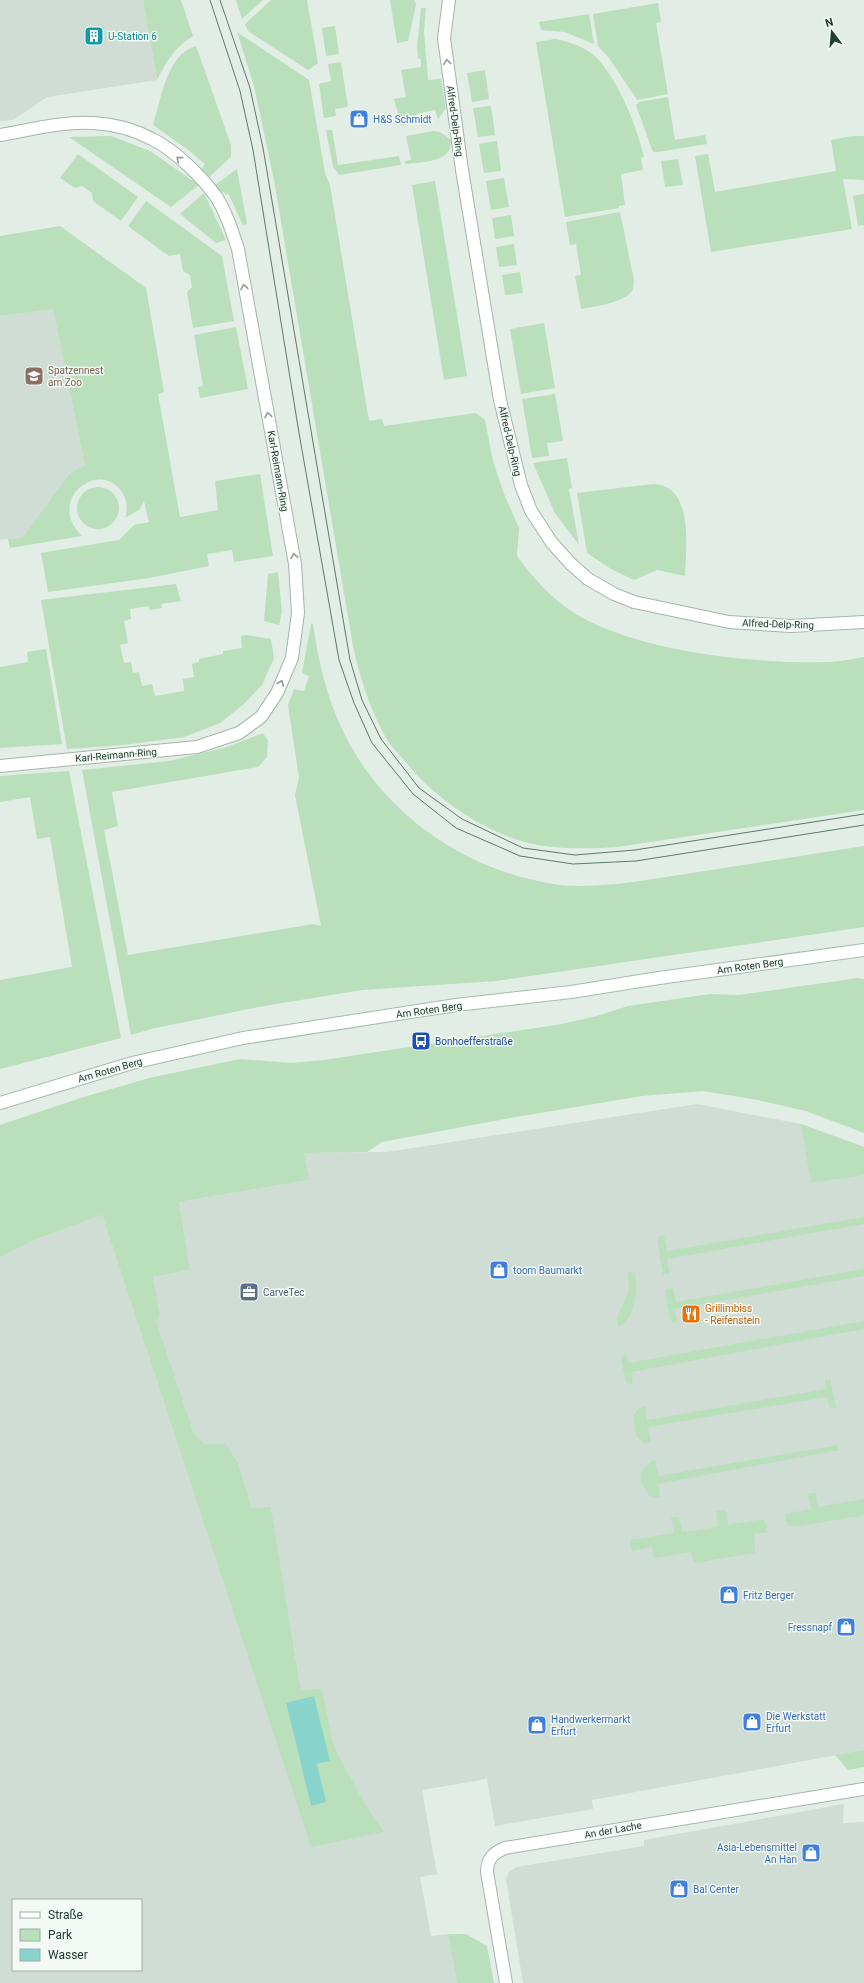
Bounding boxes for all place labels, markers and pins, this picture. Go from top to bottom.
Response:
building icon: U-Station 6 [83,25,105,47]
place label: U-Station 6 [108,31,157,42]
shop icon: H&S Schmidt [348,108,370,130]
place label: H&S Schmidt [373,114,432,125]
school or university icon: Spatzennest am Zoo [23,365,45,387]
place label: Spatzennest am Zoo [48,365,103,388]
bus stop icon: Bonhoefferstraße [410,1030,432,1052]
place label: Bonhoefferstraße [435,1036,513,1047]
shop icon: toom Baumarkt [488,1259,510,1281]
place label: toom Baumarkt [513,1265,582,1276]
office icon: CarveTec [238,1281,260,1303]
place label: CarveTec [263,1287,305,1298]
restaurant icon: Grillimbiss - Reifenstein [680,1303,702,1325]
place label: Grillimbiss - Reifenstein [705,1303,760,1326]
shop icon: Fritz Berger [718,1584,740,1606]
place label: Fritz Berger [743,1590,795,1601]
shop icon: Fressnapf [835,1616,857,1638]
place label: Fressnapf [788,1622,833,1633]
shop icon: Die Werkstatt Erfurt [741,1711,763,1733]
place label: Die Werkstatt Erfurt [766,1711,826,1734]
shop icon: Handwerkermarkt Erfurt [526,1714,548,1736]
place label: Handwerkermarkt Erfurt [551,1714,631,1737]
place label: Asia-Lebensmittel An Han [717,1842,797,1865]
shop icon: Asia-Lebensmittel An Han [800,1842,822,1864]
shop icon: Bal Center [668,1878,690,1900]
place label: Bal Center [693,1884,739,1895]

